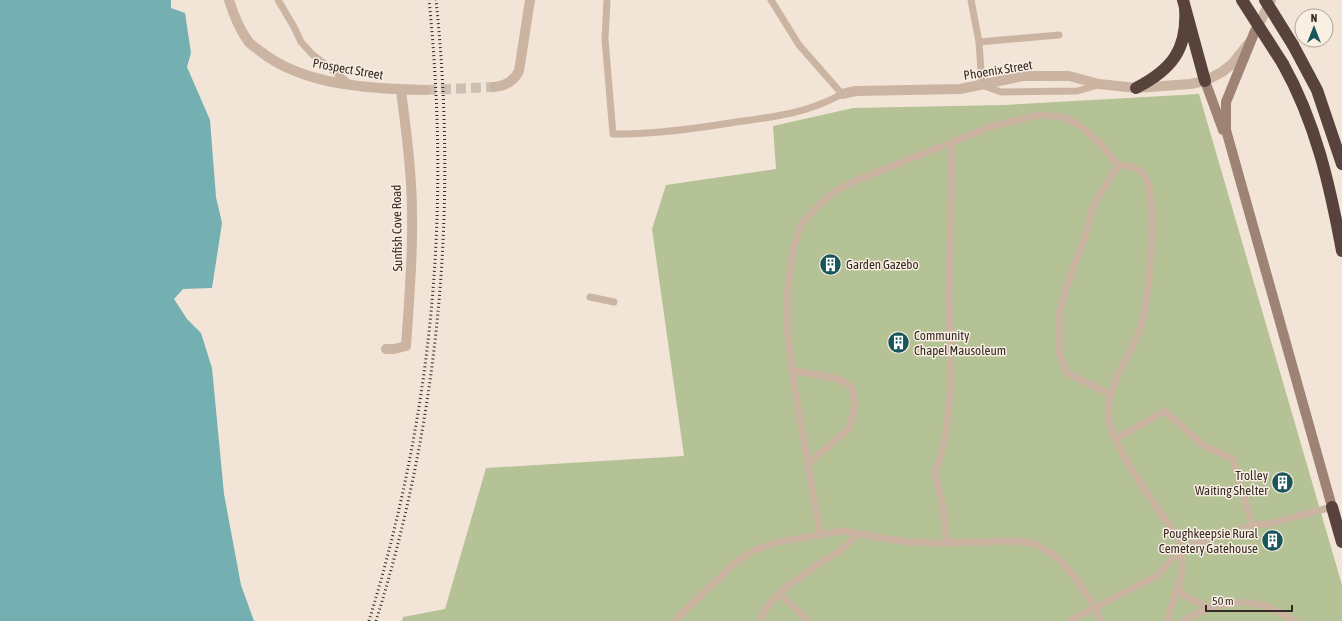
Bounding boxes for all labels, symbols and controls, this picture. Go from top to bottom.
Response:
north arrow [1294,8,1334,48]
text: N [1311,12,1317,24]
street label: Prospect Street [311,55,385,83]
street label: Phoenix Street [962,57,1034,83]
street label: Sunfish Cove Road [389,184,405,272]
building icon: Garden Gazebo [818,251,844,277]
place label: Garden Gazebo [846,257,919,272]
place label: Community Chapel Mausoleum [914,328,1006,358]
building icon: Community Chapel Mausoleum [885,329,911,355]
place label: Trolley Waiting Shelter [1195,468,1269,498]
building icon: Trolley Waiting Shelter [1270,469,1296,495]
place label: Poughkeepsie Rural Cemetery Gatehouse [1159,526,1259,556]
building icon: Poughkeepsie Rural Cemetery Gatehouse [1260,527,1286,553]
scale bar [1206,587,1292,613]
text: 50 m [1212,594,1234,608]

